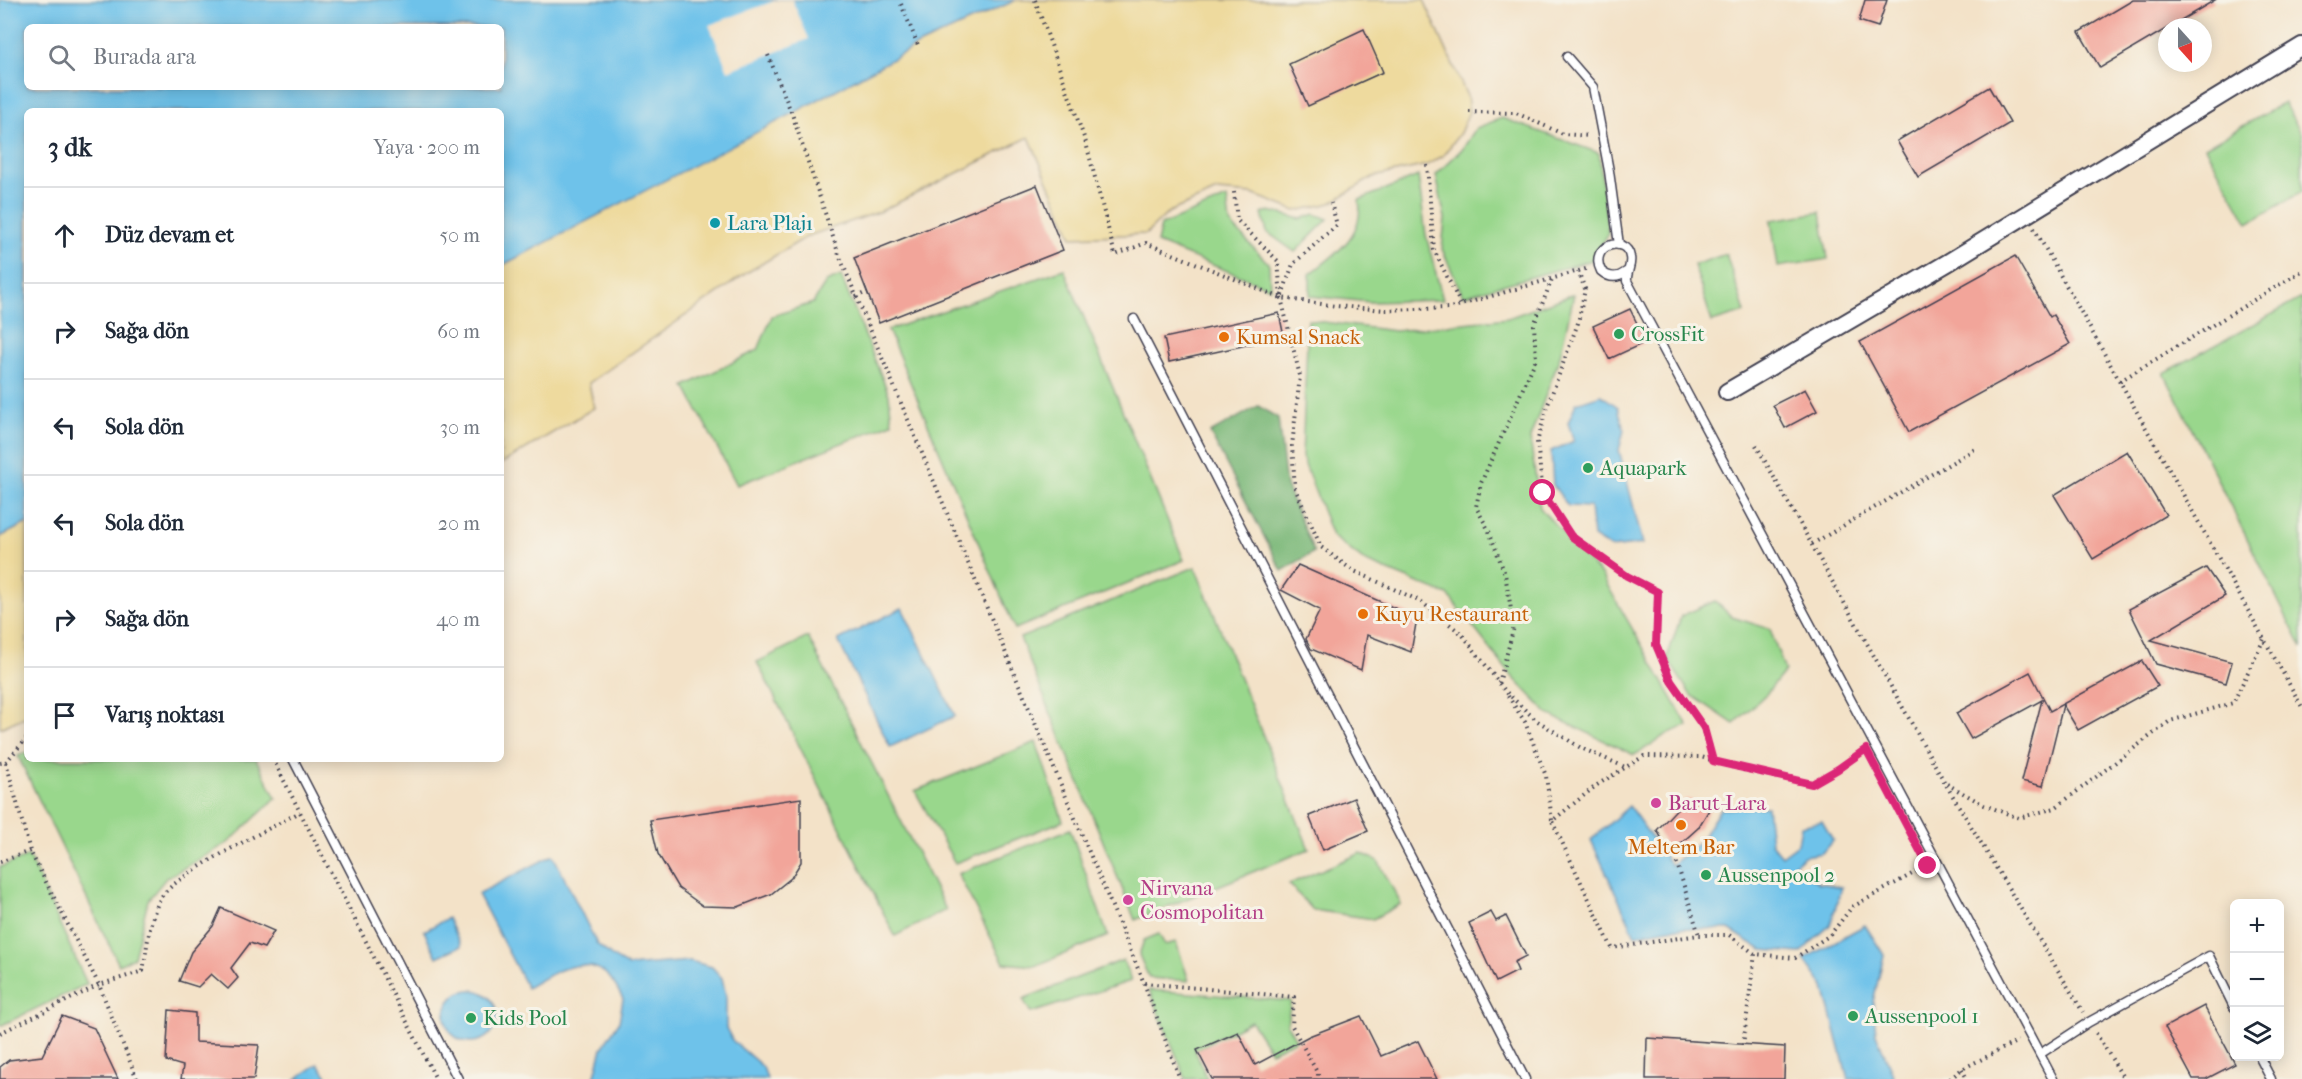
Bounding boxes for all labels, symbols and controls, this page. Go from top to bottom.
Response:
north arrow [2158,18,2212,72]
search box [24,24,504,90]
icon: search [45,41,78,74]
text: Burada ara [93,44,196,70]
text: 3 dk [48,132,92,163]
text: Yaya · 200 m [374,136,480,159]
place label: Lara Plajı [727,211,812,235]
marker: Lara Plajı [708,216,722,230]
icon: ahead [48,219,81,252]
text: Düz devam et [105,222,234,248]
text: 50 m [439,224,480,247]
icon: right [48,315,81,348]
text: Sağa dön [105,318,189,344]
text: 60 m [437,320,480,343]
place label: CrossFit [1631,322,1705,346]
place label: Kumsal Snack [1236,325,1361,349]
marker: CrossFit [1612,327,1626,341]
marker: Kumsal Snack [1217,330,1231,344]
icon: left [48,411,81,444]
text: Sola dön [105,414,184,440]
text: 30 m [440,416,480,439]
place label: Aquapark [1599,456,1687,480]
marker: Aquapark [1581,461,1595,475]
route start [1529,479,1555,505]
icon: left [48,507,81,540]
text: Sola dön [105,510,184,536]
text: 20 m [438,512,480,535]
place label: Kuyu Restaurant [1375,602,1530,626]
icon: right [48,603,81,636]
text: Sağa dön [105,606,189,632]
marker: Kuyu Restaurant [1356,607,1370,621]
text: 40 m [436,608,480,631]
icon: arrive [48,699,81,732]
text: Varış noktası [105,702,224,728]
place label: Barut-Lara [1668,791,1766,815]
marker: Barut-Lara [1649,796,1663,810]
marker: Meltem Bar [1674,818,1688,832]
place label: Meltem Bar [1627,835,1735,859]
route end [1914,852,1940,878]
place label: Aussenpool 2 [1717,863,1835,887]
marker: Aussenpool 2 [1699,868,1713,882]
place label: Nirvana Cosmopolitan [1140,876,1264,924]
marker: Nirvana Cosmopolitan [1121,893,1135,907]
map controls [2230,899,2284,1061]
button: + [2230,899,2284,953]
button: − [2230,953,2284,1007]
place label: Aussenpool 1 [1864,1004,1979,1028]
place label: Kids Pool [483,1006,567,1030]
button: layers [2230,1007,2284,1061]
marker: Aussenpool 1 [1846,1009,1860,1023]
marker: Kids Pool [464,1011,478,1025]

